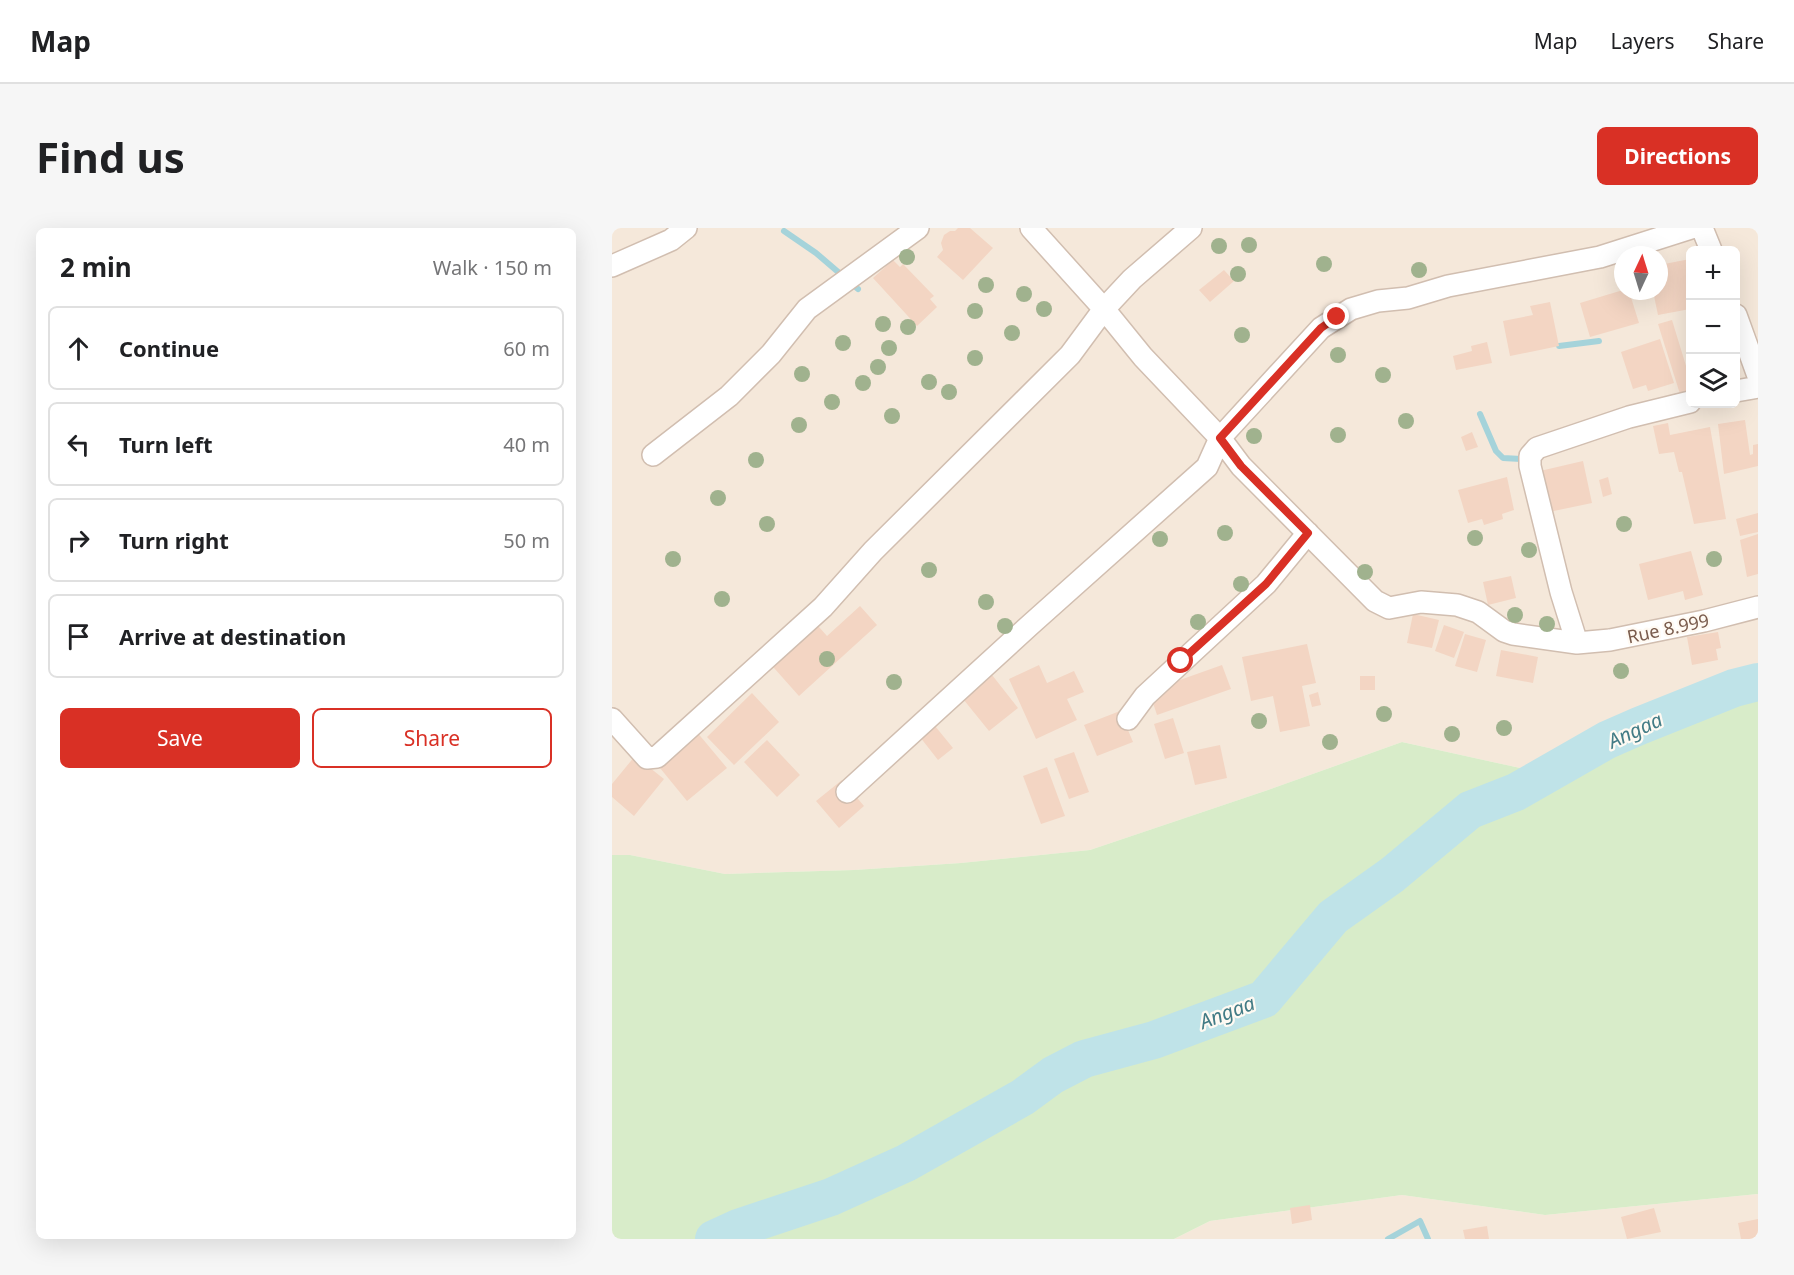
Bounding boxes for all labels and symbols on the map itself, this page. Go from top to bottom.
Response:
north arrow [1614,246,1668,300]
route end [1323,303,1349,329]
street label: Rue 8.999 [1625,608,1711,648]
route start [1167,647,1193,673]
water label: Angaa [1602,706,1667,755]
water label: Angaa [1194,989,1259,1036]

